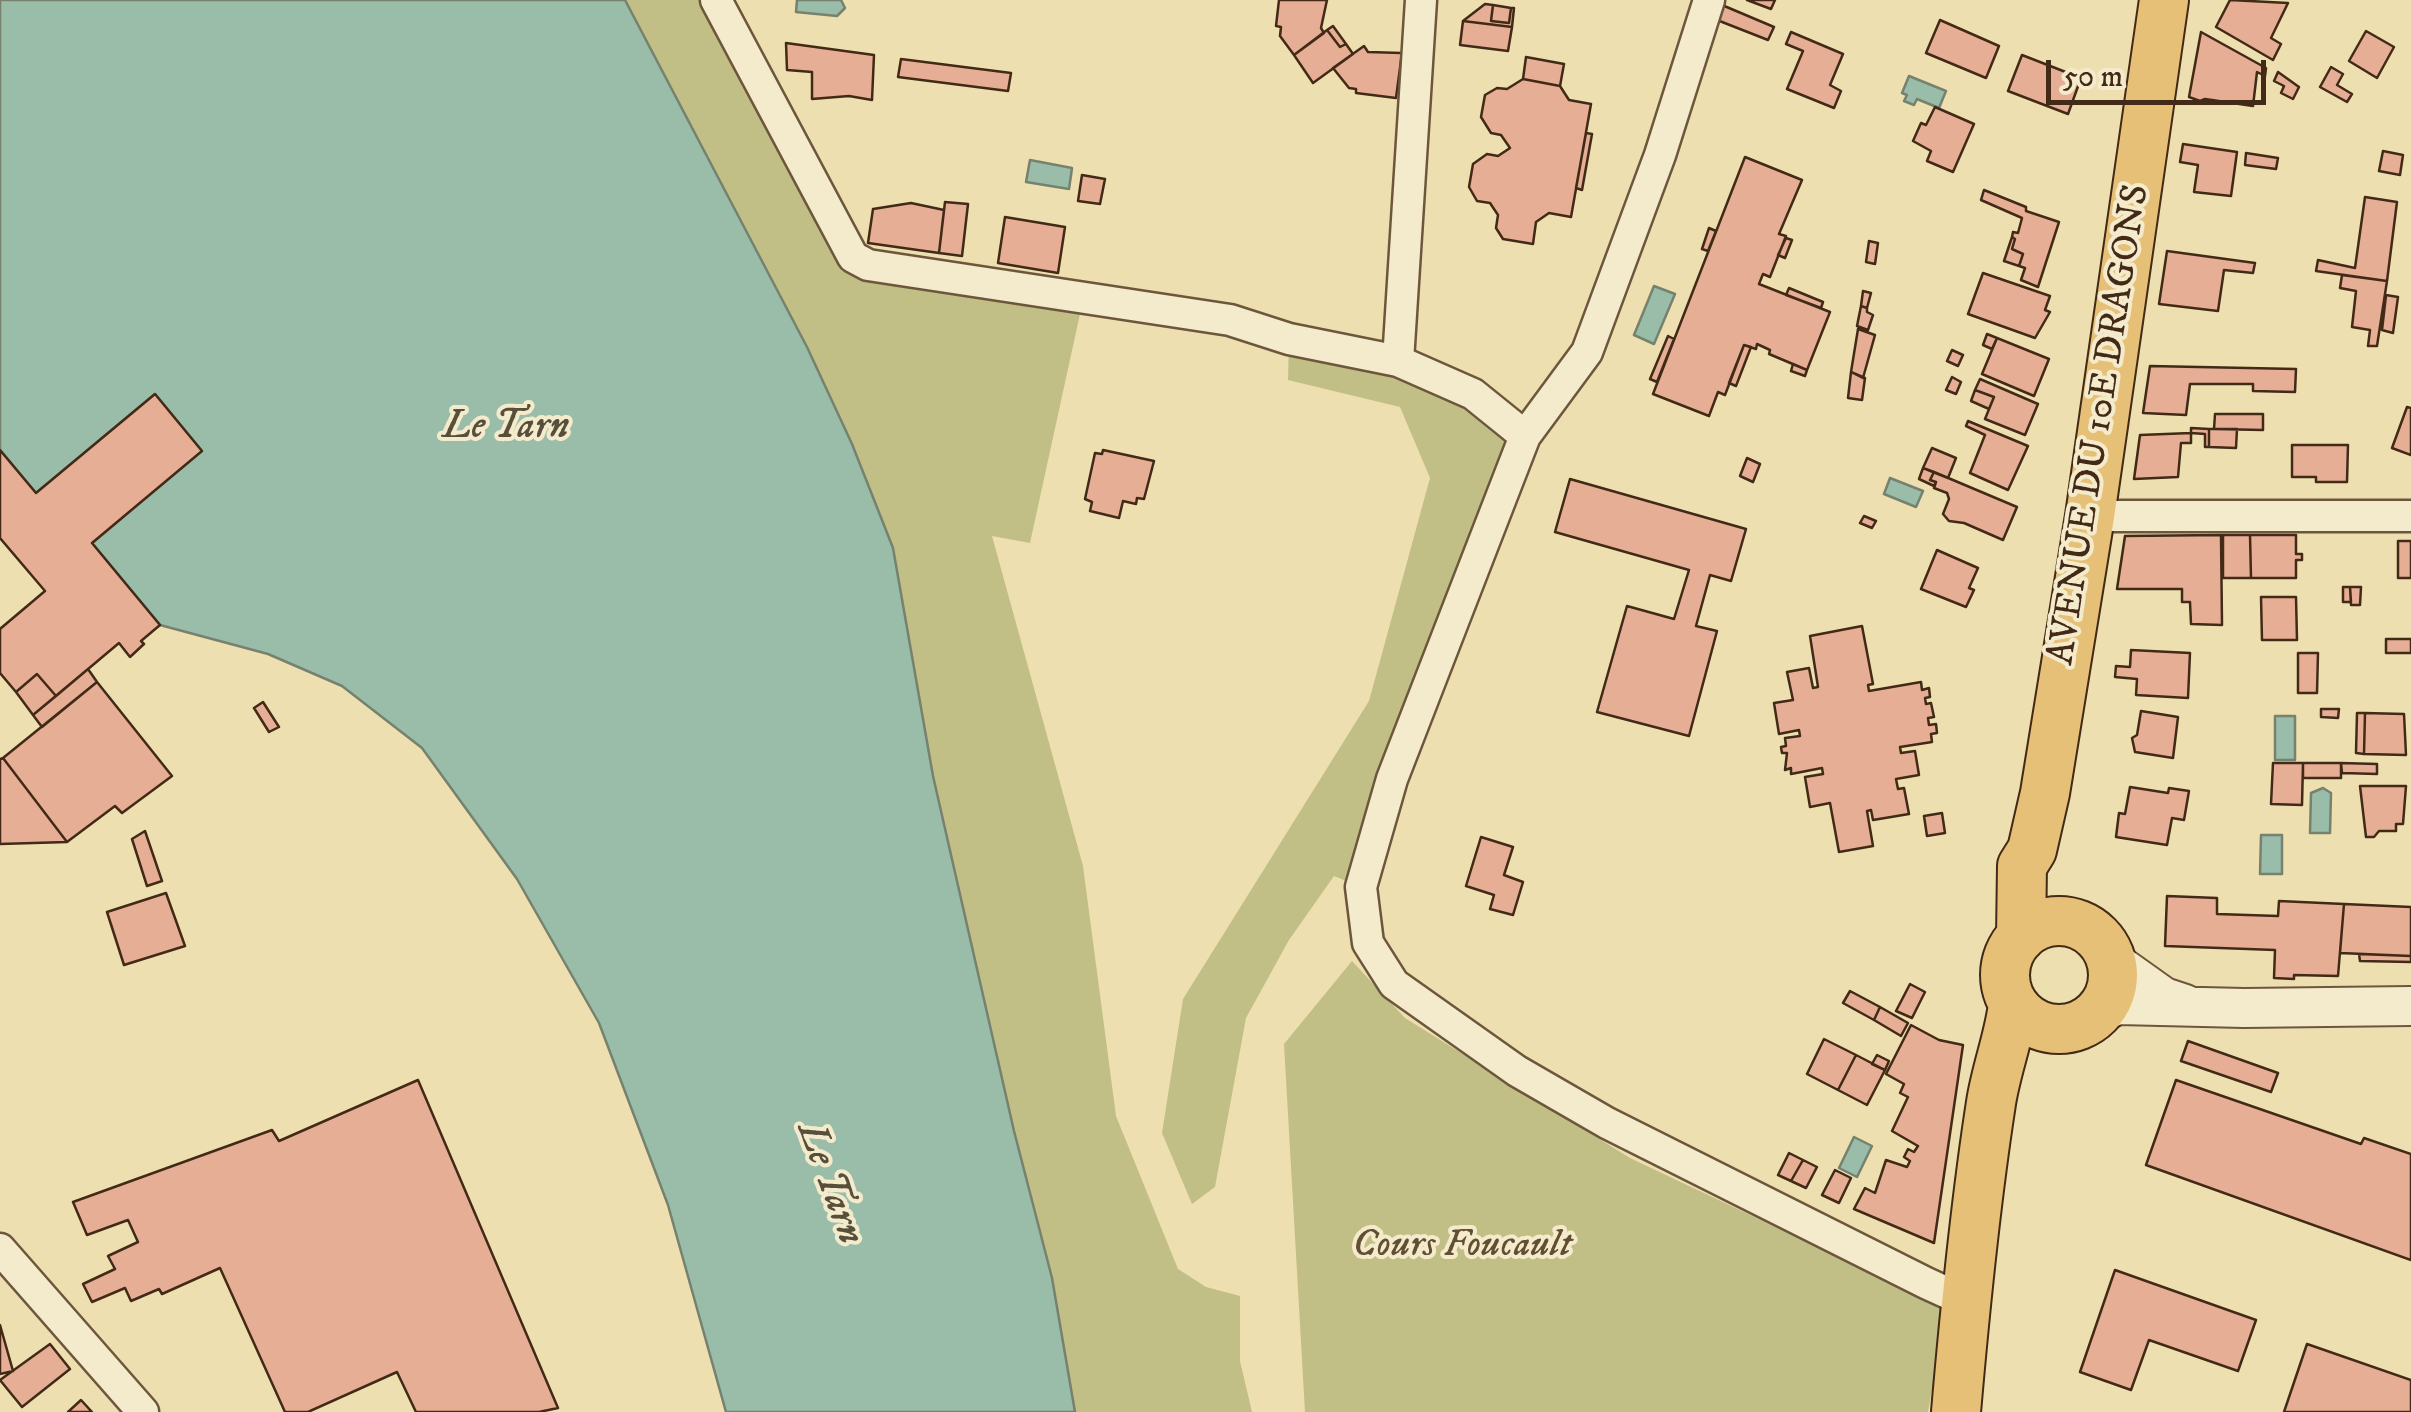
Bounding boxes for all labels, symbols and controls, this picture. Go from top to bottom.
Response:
scale bar [2051,40,2271,102]
text: 50 m [2063,59,2123,96]
street label: AVENUE DU 10E DRAGONS [2040,182,2162,668]
water label: Le Tarn [443,405,569,453]
water label: Le Tarn [784,1116,872,1252]
park label: Cours Foucault [1353,1224,1571,1270]

